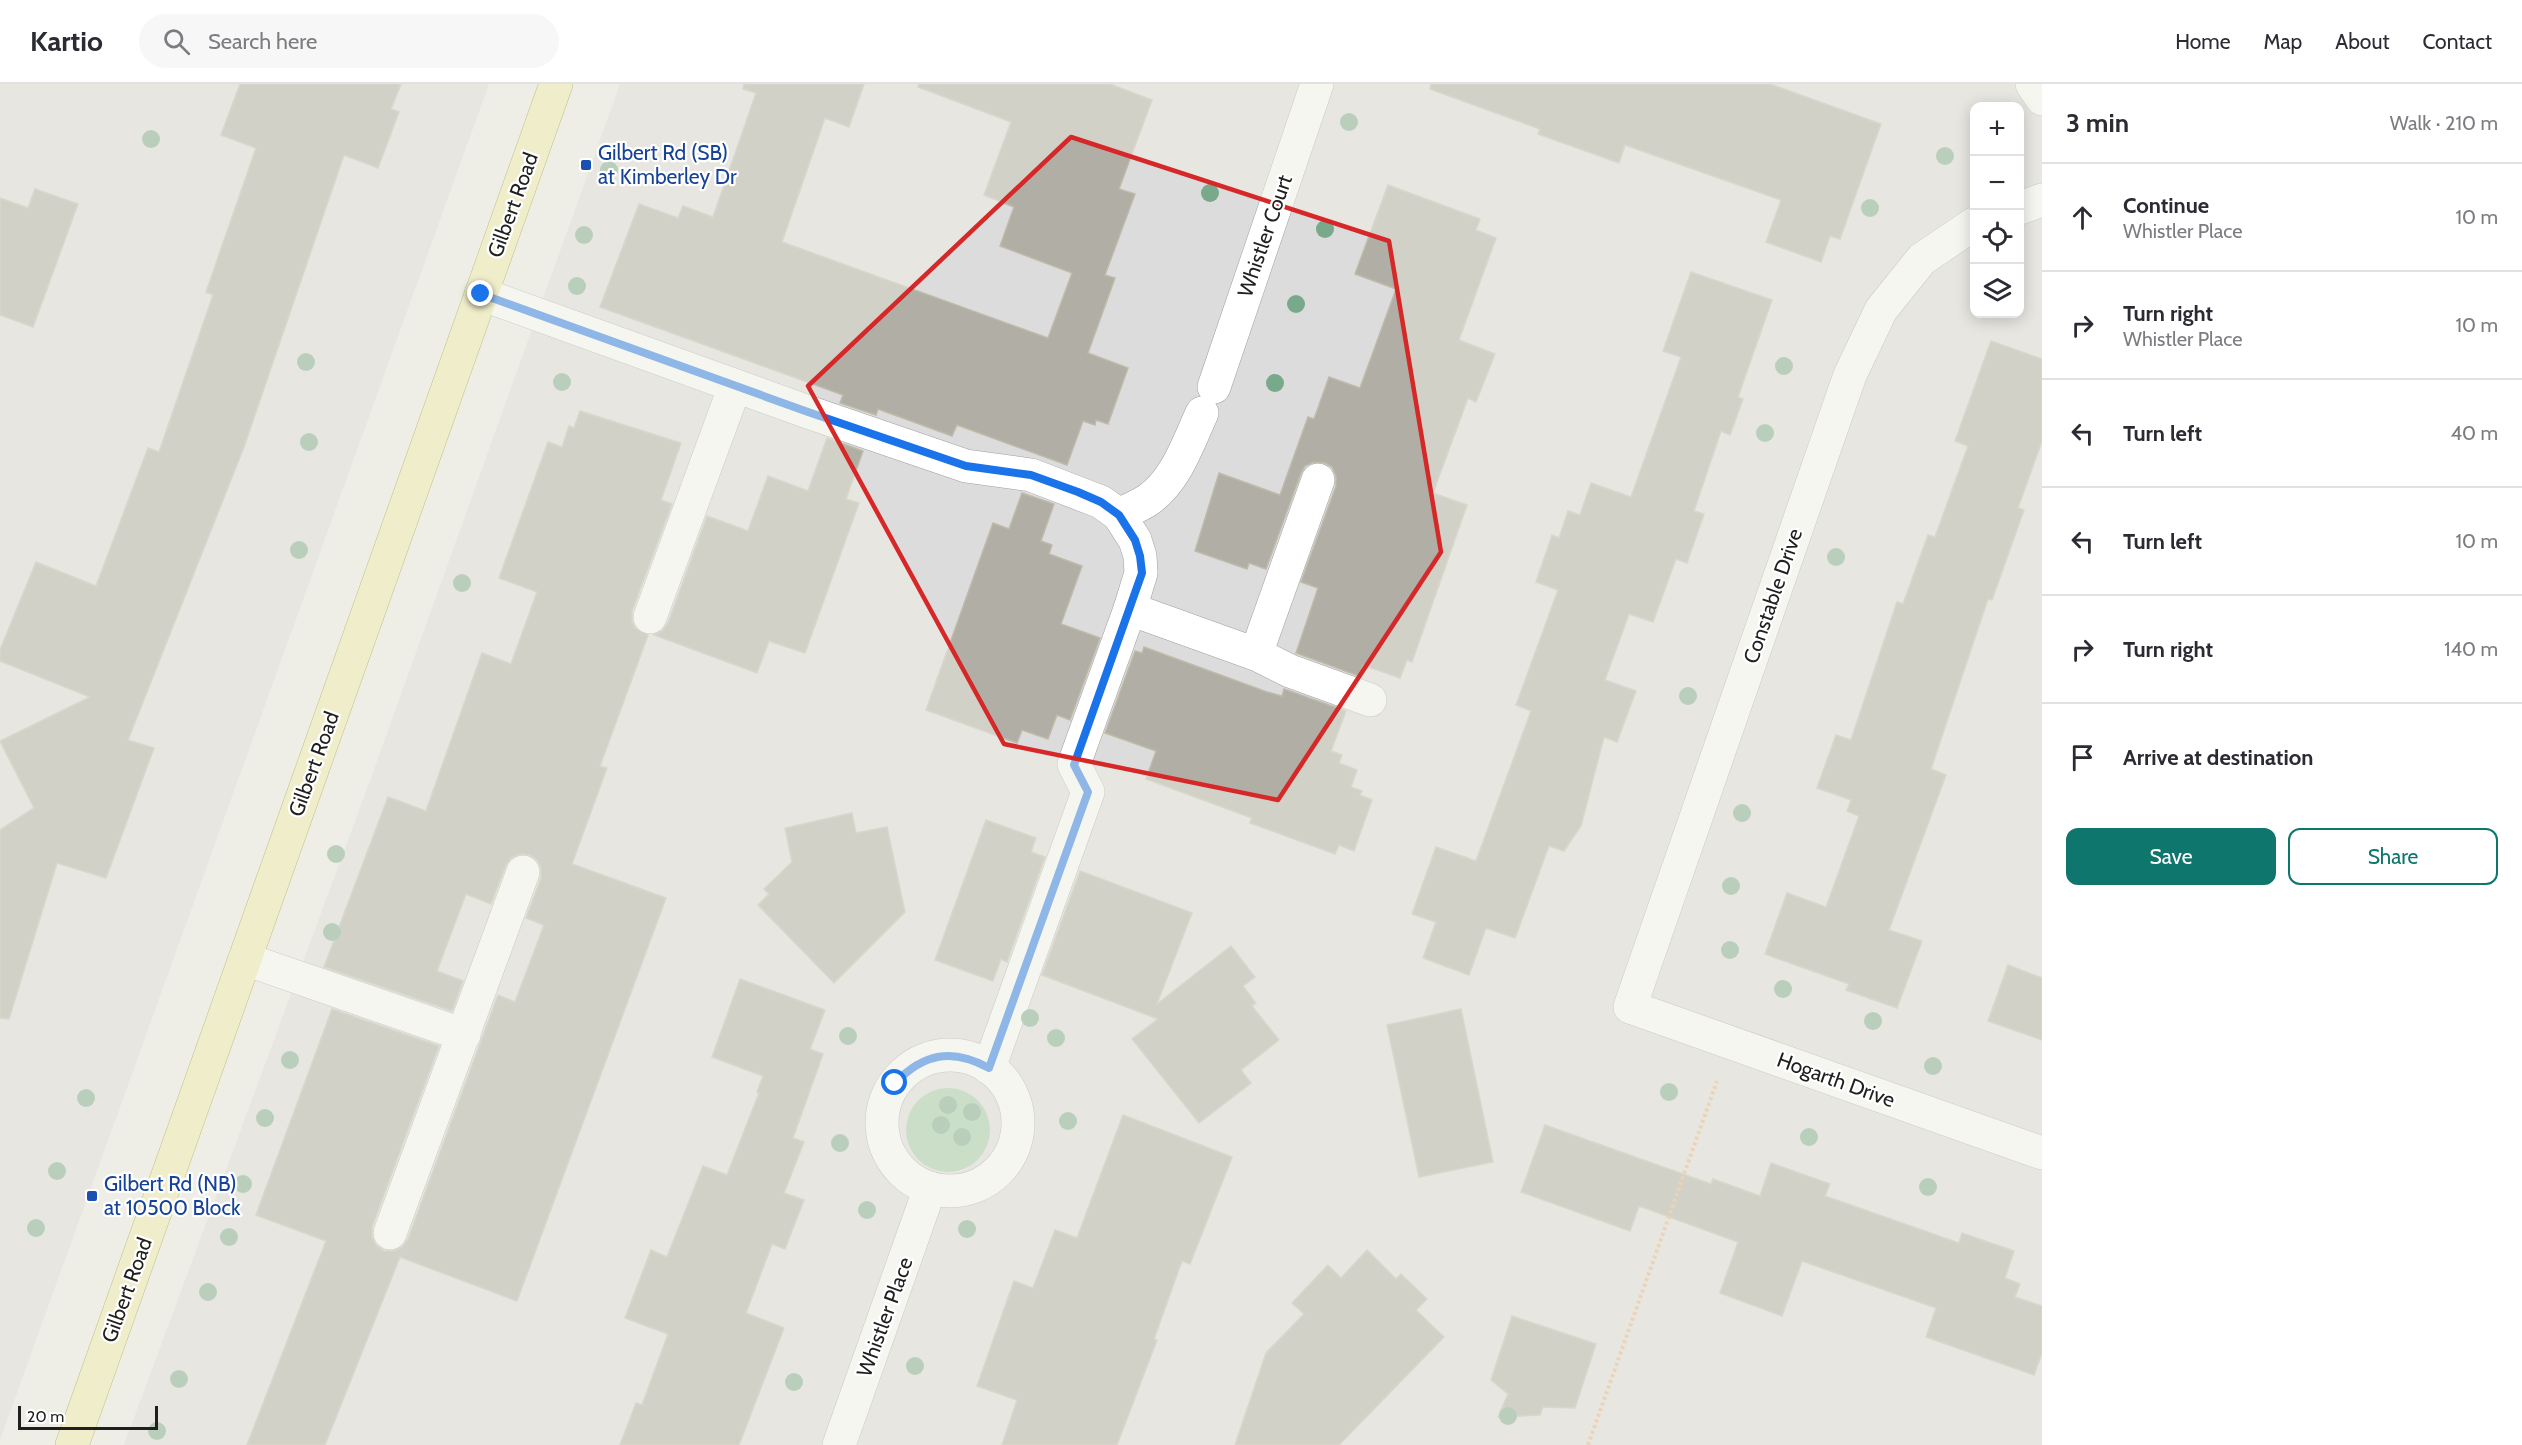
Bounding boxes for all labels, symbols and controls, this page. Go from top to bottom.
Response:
search box [139,14,559,68]
text: Kartio [30,24,103,58]
icon: search [160,25,193,58]
text: Search here [208,28,317,55]
text: Home [2175,29,2231,54]
text: Map [2264,29,2302,54]
text: About [2335,29,2389,54]
text: Contact [2422,29,2492,54]
map controls [1970,102,2024,318]
button: + [1970,102,2024,156]
text: 3 min [2066,107,2129,139]
text: Walk · 210 m [2390,111,2498,135]
place label: Gilbert Rd (SB) at Kimberley Dr [598,140,737,189]
street label: Gilbert Road [482,149,543,261]
button: − [1970,156,2024,210]
marker: Gilbert Rd (SB) at Kimberley Dr [579,158,593,172]
street label: Whistler Court [1232,172,1297,300]
text: Continue [2123,192,2209,219]
icon: ahead [2066,201,2099,234]
text: 10 m [2455,205,2498,229]
button: locate [1970,210,2024,264]
text: Whistler Place [2123,219,2243,243]
button: layers [1970,264,2024,318]
route end [467,280,493,306]
text: Turn right [2123,300,2213,327]
icon: right [2066,309,2099,342]
text: 10 m [2455,313,2498,337]
text: Whistler Place [2123,327,2243,351]
icon: left [2066,417,2099,450]
text: Turn left [2123,420,2202,447]
text: 40 m [2450,421,2498,445]
street label: Constable Drive [1738,525,1807,667]
icon: left [2066,525,2099,558]
text: Turn left [2123,528,2202,555]
text: 10 m [2455,529,2498,553]
icon: right [2066,633,2099,666]
text: Turn right [2123,636,2213,663]
text: 140 m [2444,637,2498,661]
street label: Gilbert Road [283,708,344,820]
icon: arrive [2066,741,2099,774]
text: Arrive at destination [2123,744,2313,771]
button: Save [2066,828,2276,885]
button: Share [2288,828,2498,885]
street label: Hogarth Drive [1774,1047,1899,1112]
route start [881,1069,907,1095]
place label: Gilbert Rd (NB) at 10500 Block [104,1171,241,1220]
marker: Gilbert Rd (NB) at 10500 Block [85,1189,99,1203]
street label: Gilbert Road [96,1234,157,1346]
street label: Whistler Place [851,1253,918,1380]
scale bar [18,1403,158,1430]
text: 20 m [27,1407,64,1426]

